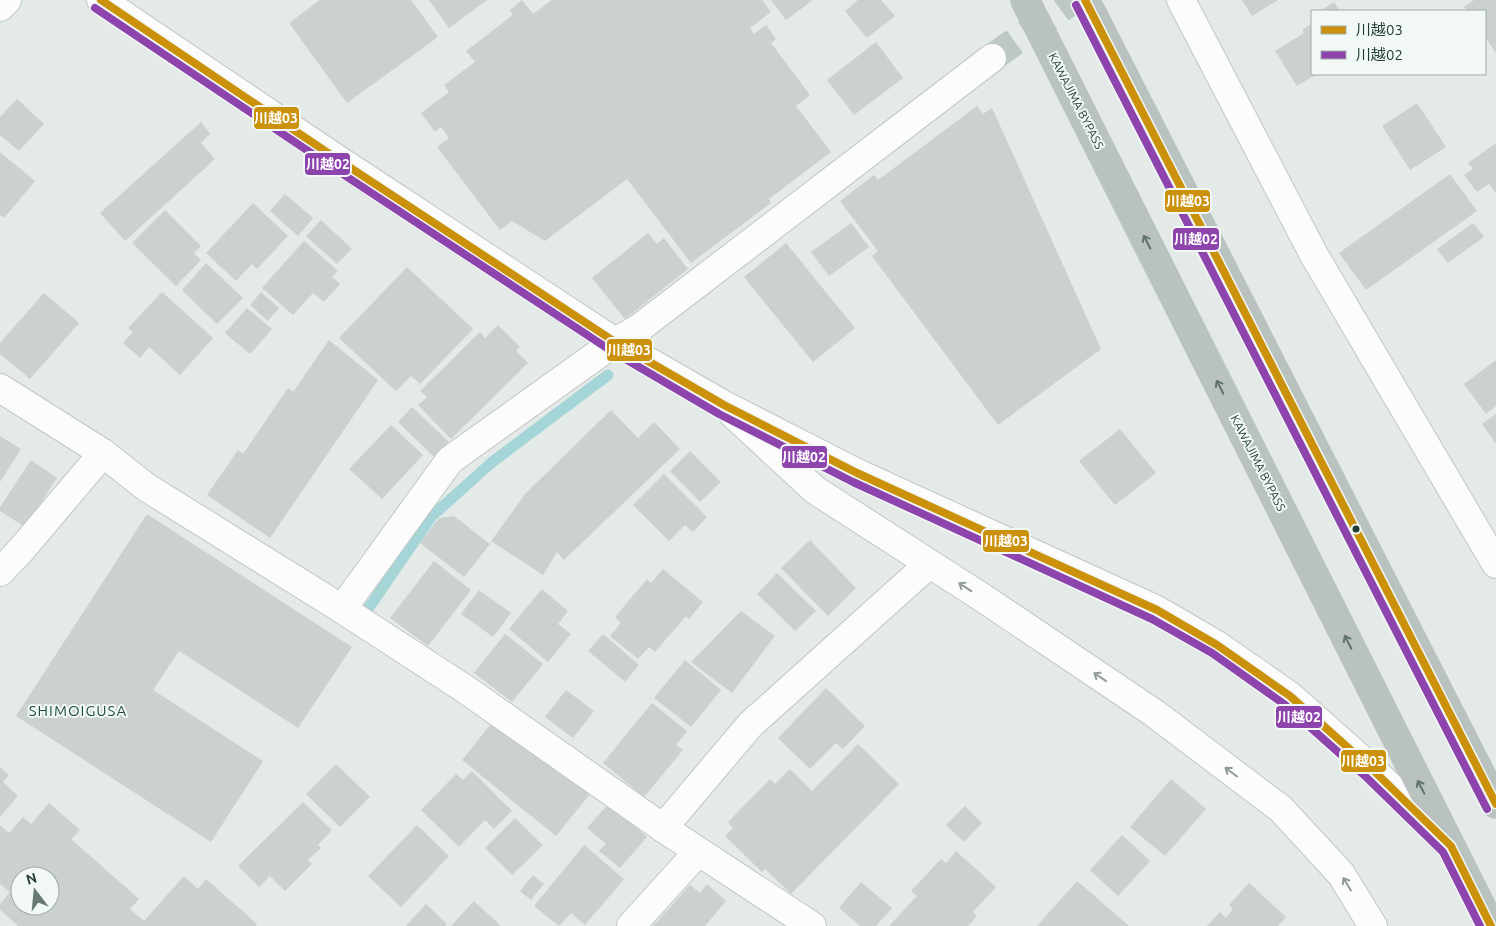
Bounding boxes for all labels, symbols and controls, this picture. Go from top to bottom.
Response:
legend [1311,10,1486,75]
text: 川越03 [1356,21,1403,38]
text: 川越02 [1356,46,1403,63]
street label: KAWAJIMA BYPASS [1047,51,1106,151]
line badge: 川越03 [253,106,300,130]
text: 川越03 [254,110,298,126]
line badge: 川越02 [304,152,351,176]
text: 川越02 [306,156,350,172]
line badge: 川越03 [1164,189,1211,213]
text: 川越03 [1166,193,1210,209]
line badge: 川越02 [1172,227,1220,251]
text: 川越02 [1174,231,1218,247]
one-way arrow [1142,235,1152,250]
line badge: 川越03 [606,338,653,362]
text: 川越03 [607,342,651,358]
one-way arrow [1215,380,1225,395]
street label: KAWAJIMA BYPASS [1229,413,1288,513]
line badge: 川越02 [781,445,828,469]
text: 川越02 [782,449,826,465]
unlabelled marker [1351,524,1361,534]
line badge: 川越03 [982,529,1030,553]
text: 川越03 [984,533,1028,549]
one-way arrow [958,581,972,591]
one-way arrow [1343,635,1352,650]
one-way arrow [1093,672,1107,682]
district label: SHIMOIGUSA [29,702,127,719]
line badge: 川越02 [1275,705,1323,729]
text: 川越02 [1277,709,1321,725]
line badge: 川越03 [1340,749,1387,773]
text: 川越03 [1341,753,1385,769]
one-way arrow [1225,766,1238,777]
one-way arrow [1416,780,1425,795]
north arrow [10,866,60,916]
text: N [24,869,39,888]
one-way arrow [1342,878,1352,892]

